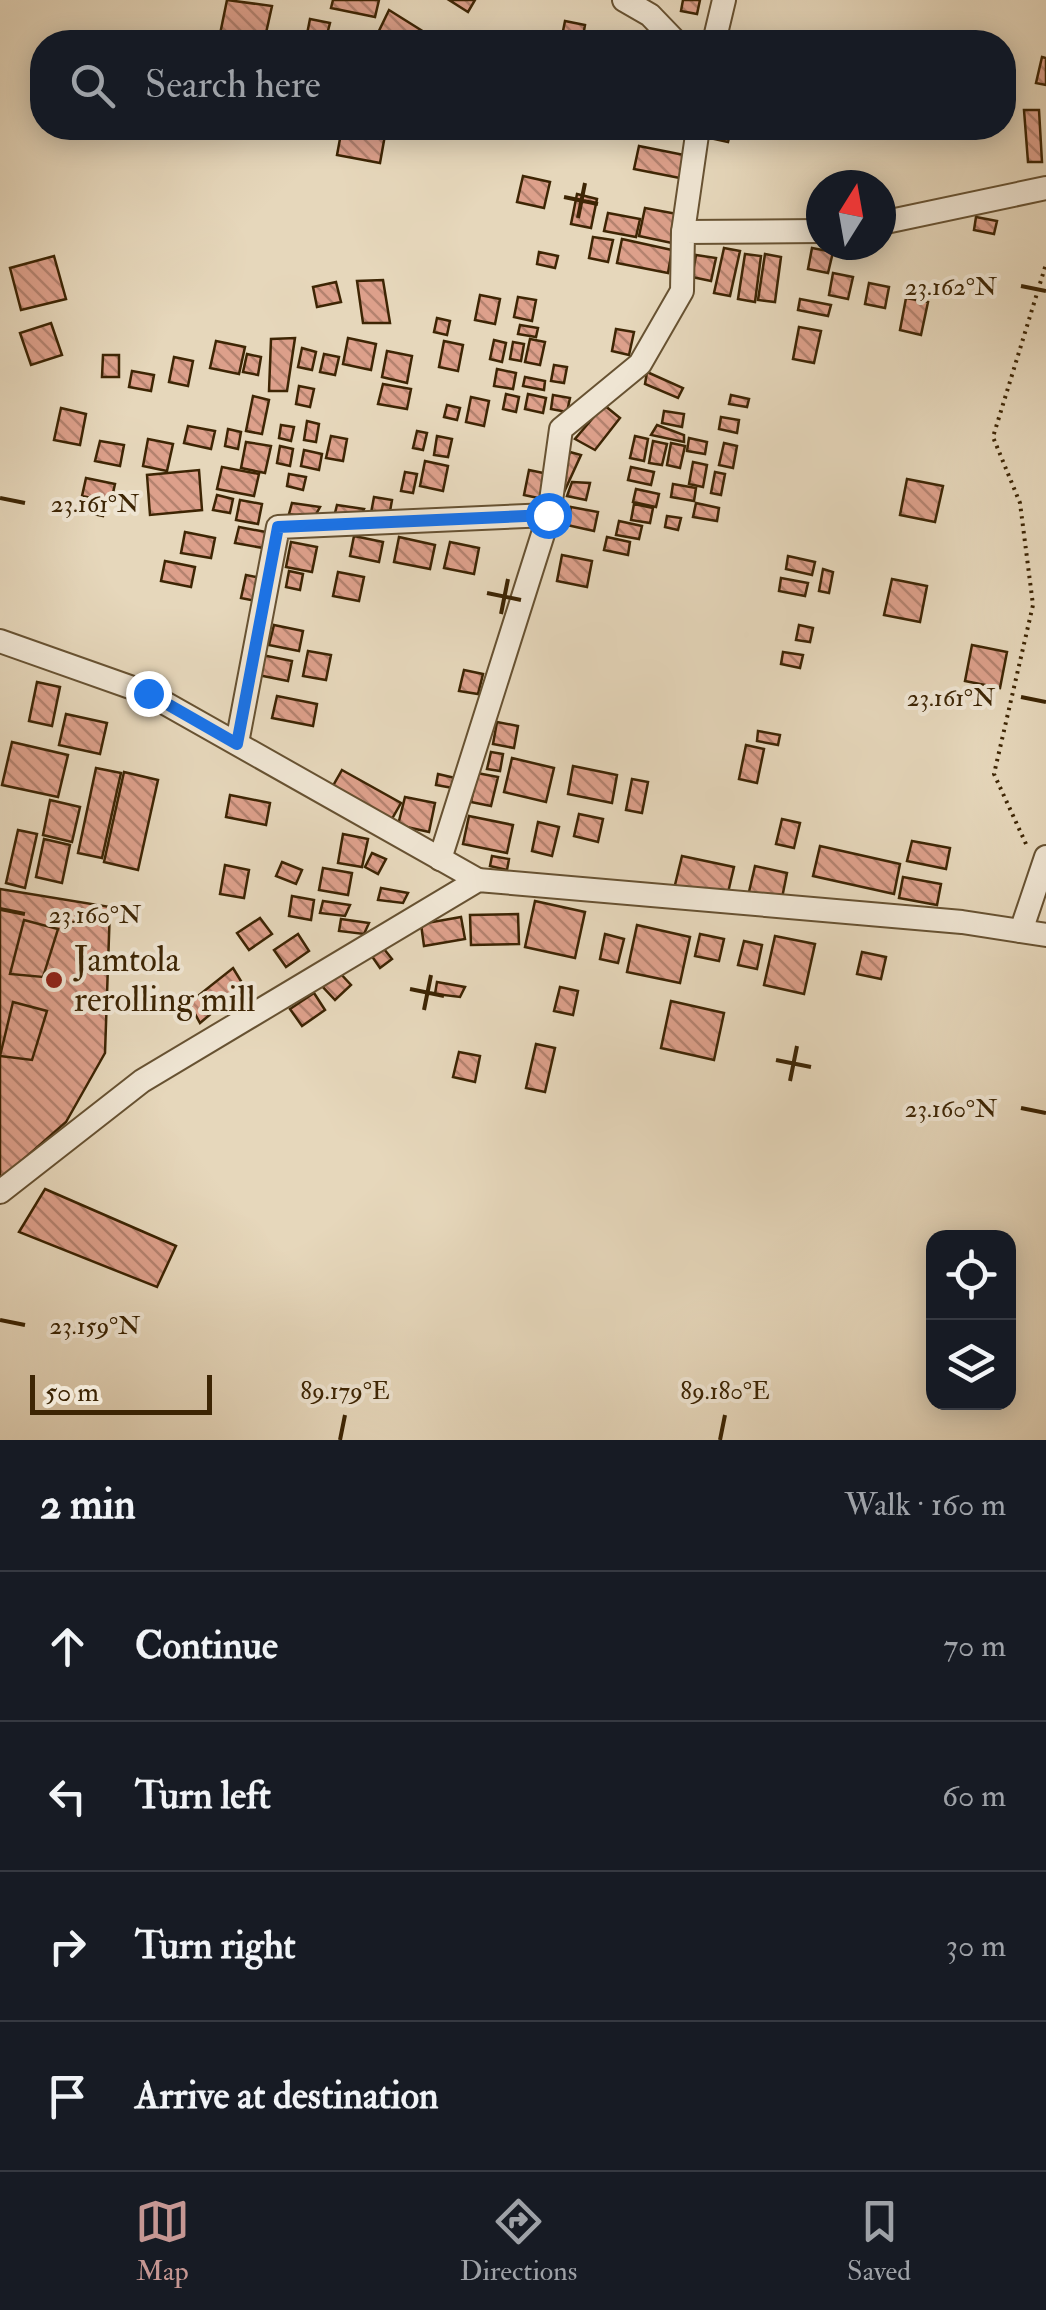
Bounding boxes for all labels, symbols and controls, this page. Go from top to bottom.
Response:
search box [30,30,1016,140]
icon: search [65,58,120,113]
text: Search here [145,61,321,109]
north arrow [806,170,896,260]
text: 23.162°N [905,272,998,303]
text: 23.161°N [51,489,140,520]
route start [526,493,572,539]
route end [126,671,172,717]
text: 23.161°N [907,683,996,714]
text: 23.160°N [49,900,142,931]
place label: Jamtola rerolling mill [73,938,256,1022]
marker: Jamtola rerolling mill [43,969,65,991]
text: 23.160°N [905,1094,998,1125]
map controls [926,1230,1016,1410]
button: locate [926,1230,1016,1320]
text: 23.159°N [50,1311,141,1342]
button: layers [926,1320,1016,1410]
scale bar [30,1370,212,1414]
text: 50 m [45,1375,99,1410]
text: 89.179°E [300,1376,390,1407]
text: 89.180°E [680,1376,770,1407]
text: 2 min [40,1479,136,1531]
text: Walk · 160 m [844,1485,1006,1525]
icon: ahead [40,1619,95,1674]
text: Continue [135,1622,278,1670]
text: 70 m [943,1626,1006,1666]
icon: left [40,1769,95,1824]
text: Turn left [135,1772,271,1820]
text: 60 m [942,1776,1006,1816]
icon: right [40,1919,95,1974]
text: Turn right [135,1922,296,1970]
text: 30 m [946,1926,1006,1966]
icon: arrive [40,2069,95,2124]
text: Arrive at destination [135,2072,439,2120]
tab: Map [135,2194,190,2289]
tab: Directions [460,2194,577,2289]
tab: Saved [847,2194,911,2289]

